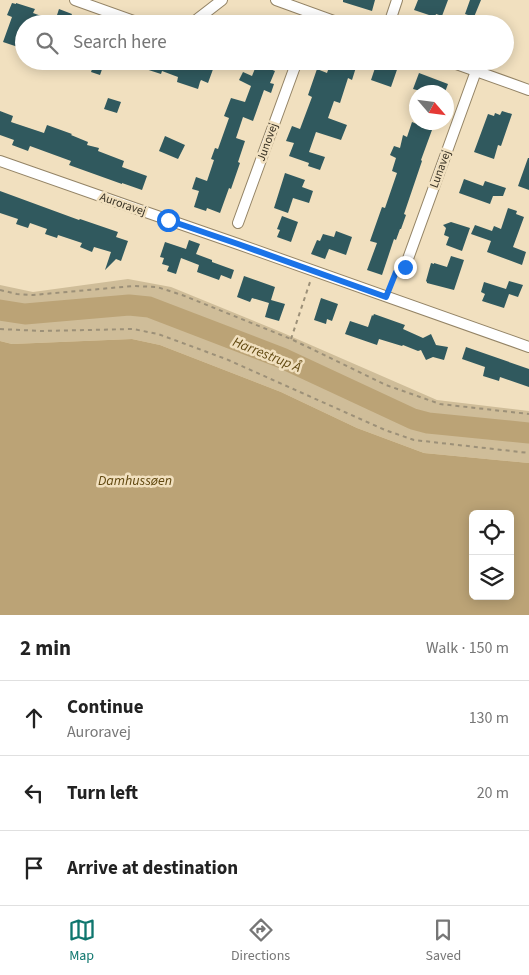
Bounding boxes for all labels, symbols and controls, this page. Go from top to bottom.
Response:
search box [15,15,514,70]
icon: search [33,29,61,57]
text: Search here [73,29,167,56]
north arrow [409,85,454,130]
street label: Junovej [253,121,282,164]
street label: Lunavej [426,148,455,191]
street label: Auroravej [97,189,148,220]
route start [157,209,180,232]
route end [394,256,417,279]
water label: Harrestrup Å [229,332,304,378]
water label: Damhussøen [98,471,172,491]
map controls [469,510,514,600]
button: locate [469,510,514,555]
button: layers [469,555,514,600]
text: 2 min [20,633,71,663]
text: Walk · 150 m [426,637,509,659]
text: Continue [67,694,144,721]
icon: ahead [20,704,48,732]
text: 130 m [469,707,509,729]
text: Auroravej [67,721,131,743]
icon: left [20,779,48,807]
text: Turn left [67,780,138,807]
text: 20 m [477,782,509,804]
icon: arrive [20,854,48,882]
text: Arrive at destination [67,855,238,882]
tab: Map [68,916,96,966]
tab: Directions [231,916,290,966]
tab: Saved [426,916,461,966]

